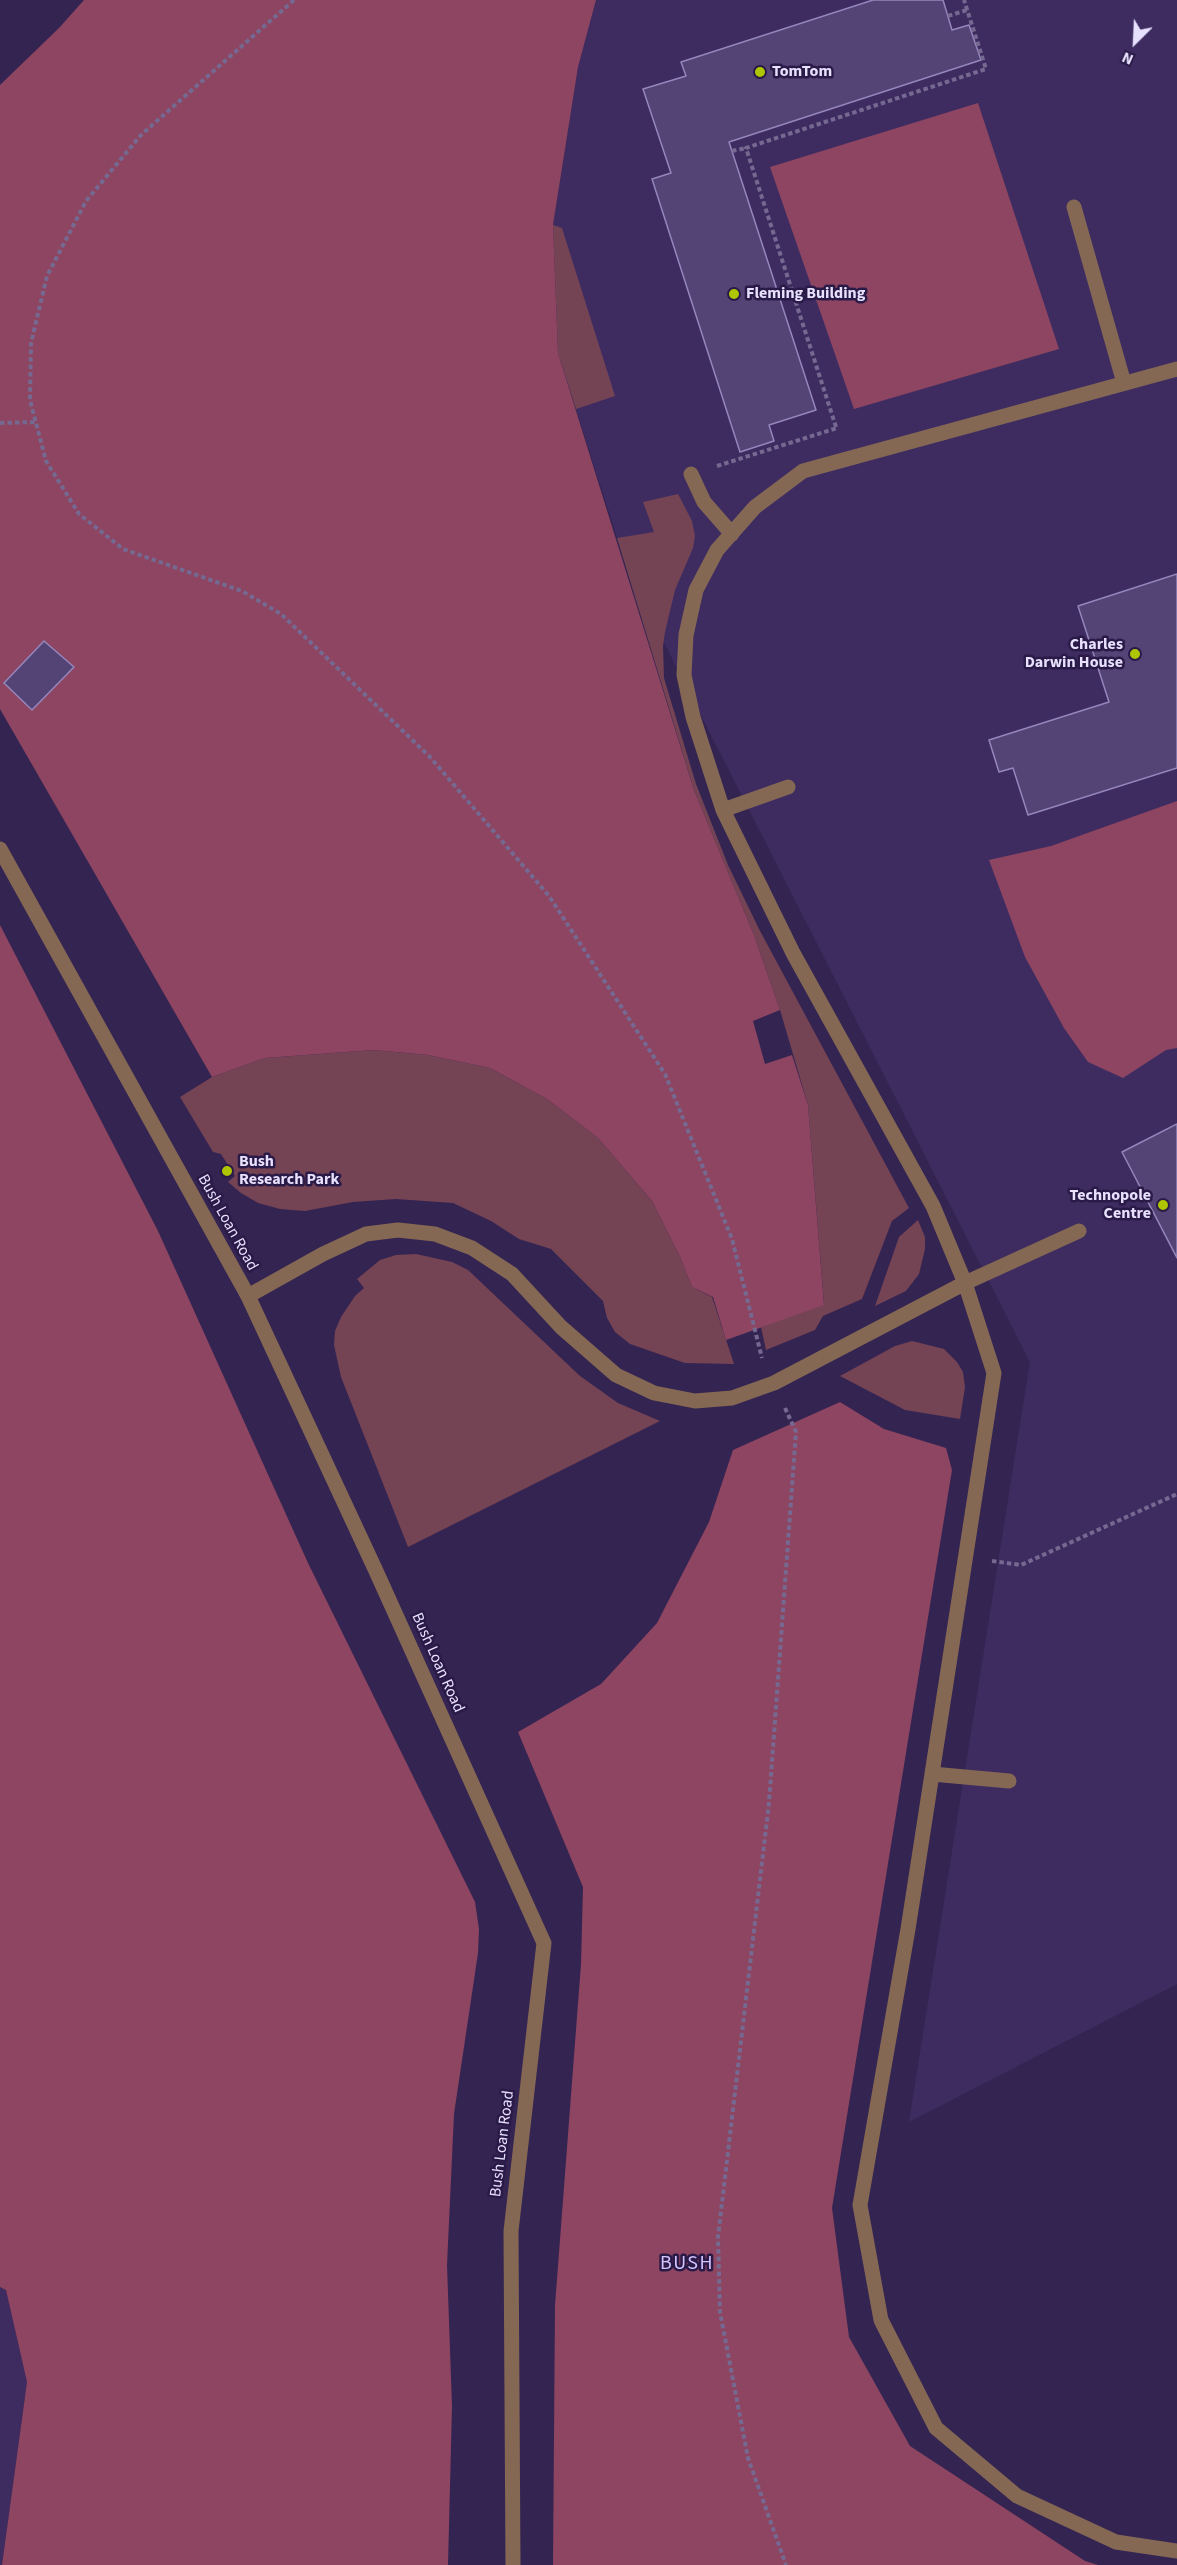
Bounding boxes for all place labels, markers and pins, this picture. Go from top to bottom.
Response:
place label: TomTom [772,62,832,82]
marker: TomTom [753,65,767,79]
place label: Fleming Building [746,284,865,304]
marker: Fleming Building [727,287,741,301]
place label: Charles Darwin House [1025,635,1123,673]
marker: Charles Darwin House [1128,647,1142,661]
place label: Bush Research Park [239,1152,339,1190]
marker: Bush Research Park [220,1164,234,1178]
place label: Technopole Centre [1069,1186,1151,1224]
marker: Technopole Centre [1156,1198,1170,1212]

